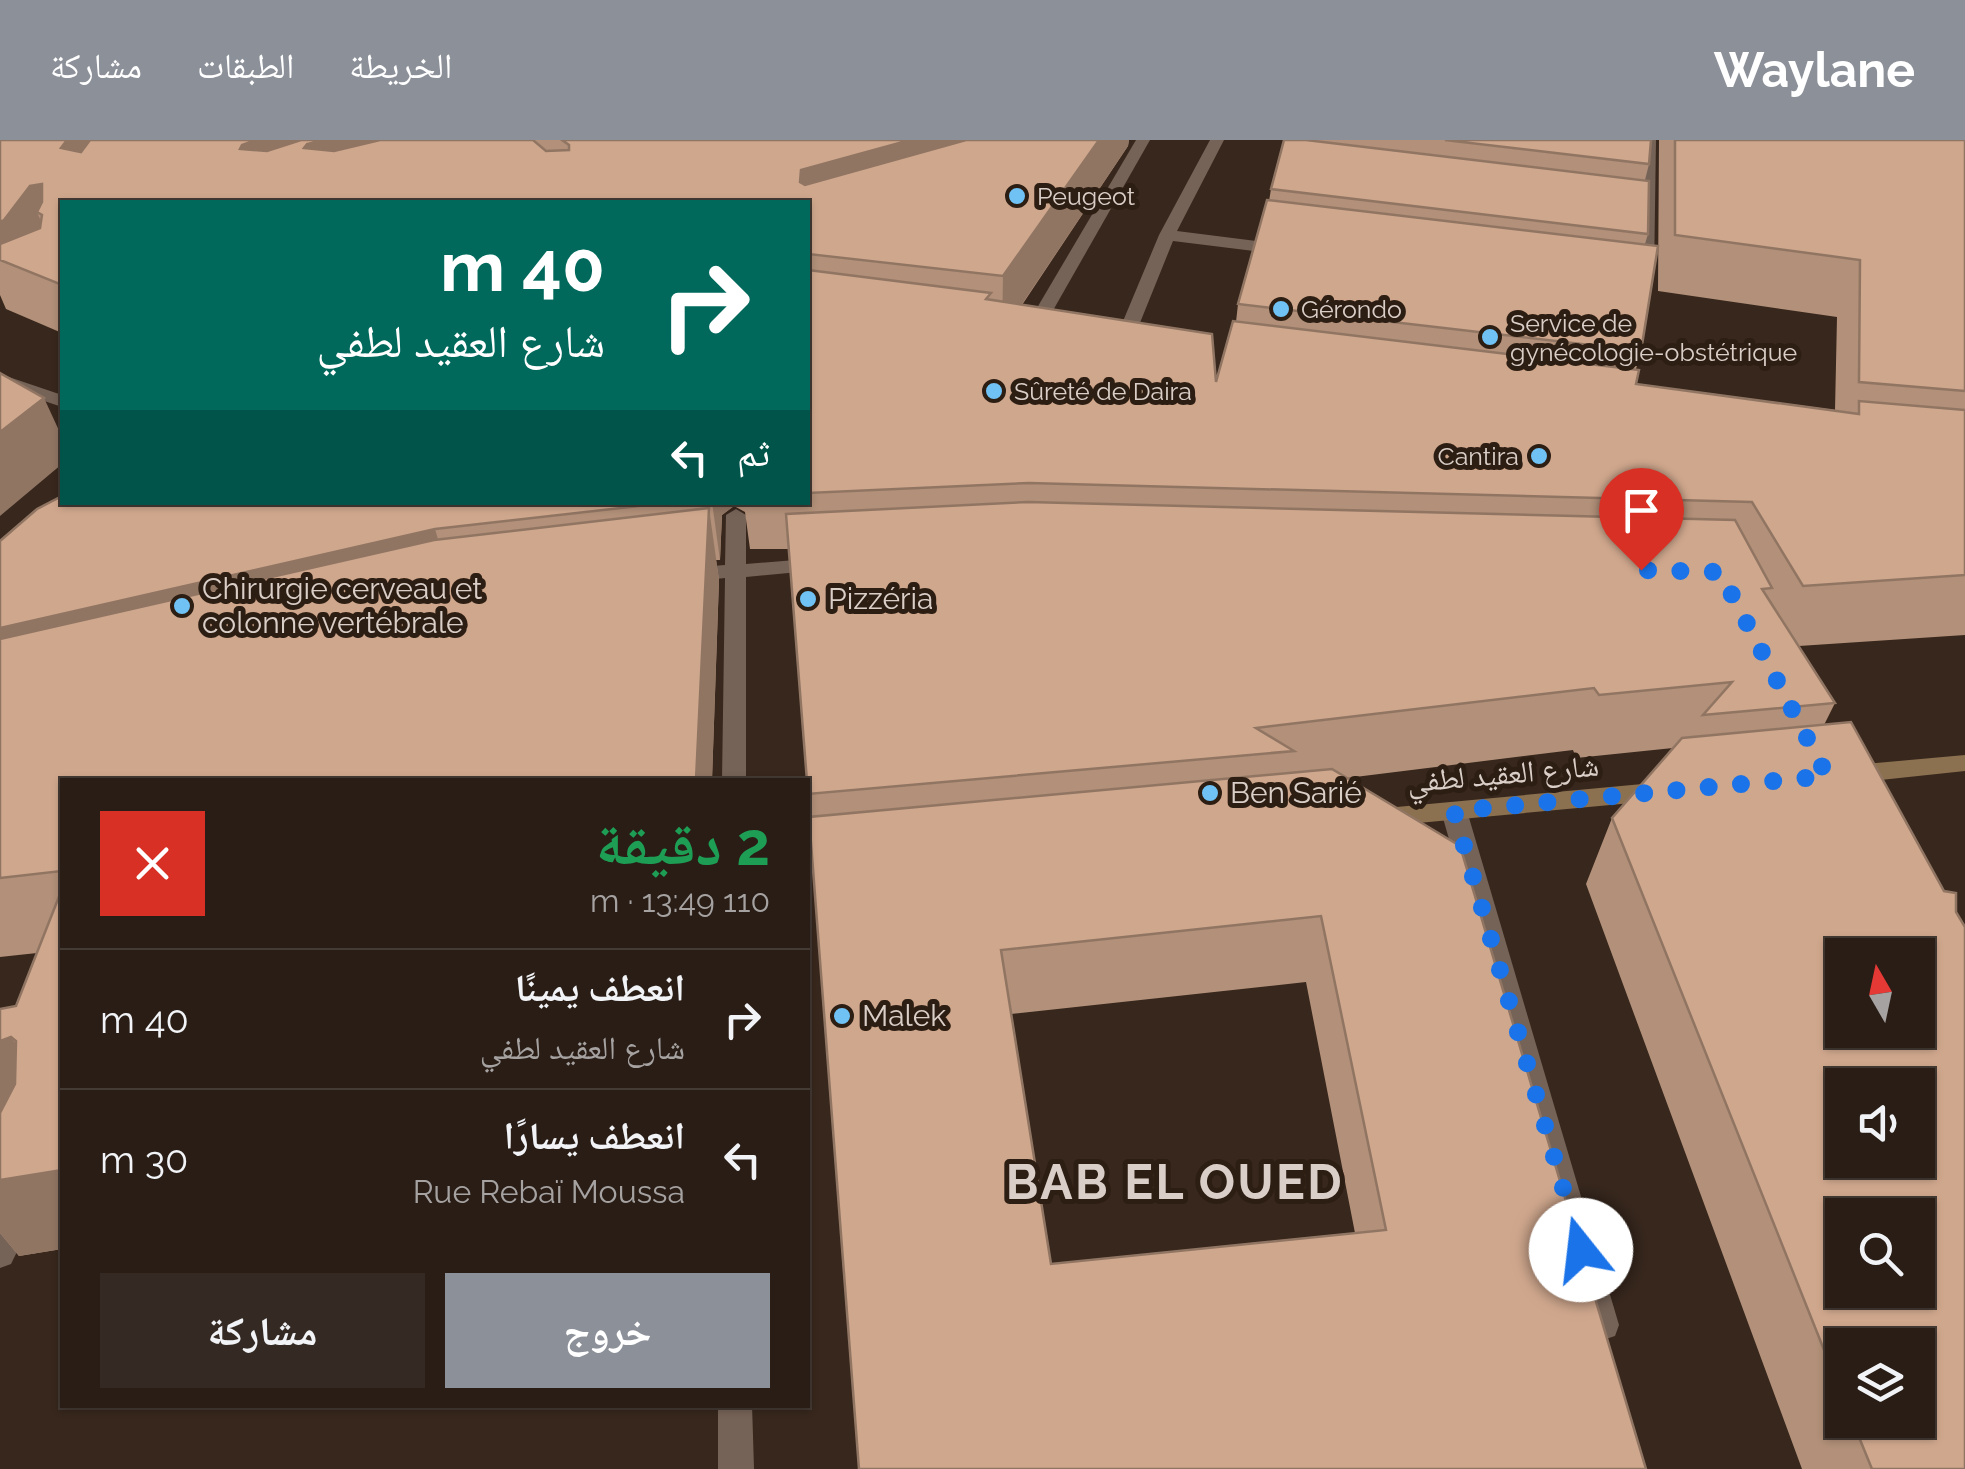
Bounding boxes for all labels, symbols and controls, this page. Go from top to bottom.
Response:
text: Waylane [1714,42,1915,98]
text: مشاركة [50,45,142,86]
text: الطبقات [197,45,294,86]
text: الخريطة [349,45,452,86]
place label: Peugeot [1037,181,1136,211]
marker: Peugeot [1006,185,1028,207]
text: 40 m [440,225,605,307]
icon: right [640,240,770,370]
place label: Gérondo [1301,294,1402,324]
marker: Gérondo [1270,298,1292,320]
place label: Service de gynécologie-obstétrique [1510,308,1797,367]
text: شارع العقيد لطفي [317,315,605,368]
marker: Service de gynécologie-obstétrique [1479,326,1501,348]
place label: Sûreté de Daira [1014,376,1192,406]
marker: Sûreté de Daira [983,380,1005,402]
icon: left [662,430,717,485]
text: ثم [737,430,770,475]
place label: Cantira [1438,441,1519,471]
marker: Cantira [1528,445,1550,467]
pin [1599,468,1684,571]
icon: arrive [1614,483,1669,538]
place label: Chirurgie cerveau et colonne vertébrale [202,571,482,640]
place label: Pizzéria [828,581,933,616]
marker: Pizzéria [797,588,819,610]
marker: Chirurgie cerveau et colonne vertébrale [171,595,193,617]
street label: شارع العقيد لطفي [1406,748,1601,806]
place label: Ben Sarié [1230,775,1362,810]
marker: Ben Sarié [1199,782,1221,804]
text: 2 دقيقة [596,809,770,879]
button: close [100,811,205,916]
text: 110 m · 13:49 [590,882,770,919]
north arrow [1825,938,1935,1048]
map controls [1825,938,1935,1438]
text: انعطف يمينًا [515,965,685,1010]
icon: right [715,992,770,1047]
text: 40 m [100,997,189,1042]
place label: Malek [862,998,946,1033]
marker: Malek [831,1005,853,1027]
text: شارع العقيد لطفي [480,1029,685,1066]
button: sound [1825,1068,1935,1178]
text: انعطف يسارًا [504,1113,685,1158]
icon: left [715,1132,770,1187]
text: 30 m [100,1137,188,1182]
district label: BAB EL OUED [1006,1154,1344,1210]
text: Rue Rebaï Moussa [413,1173,685,1210]
position arrow [1529,1198,1633,1302]
button: search [1825,1198,1935,1308]
button: مشاركة [100,1273,425,1388]
button: خروج [445,1273,770,1388]
button: layers [1825,1328,1935,1438]

